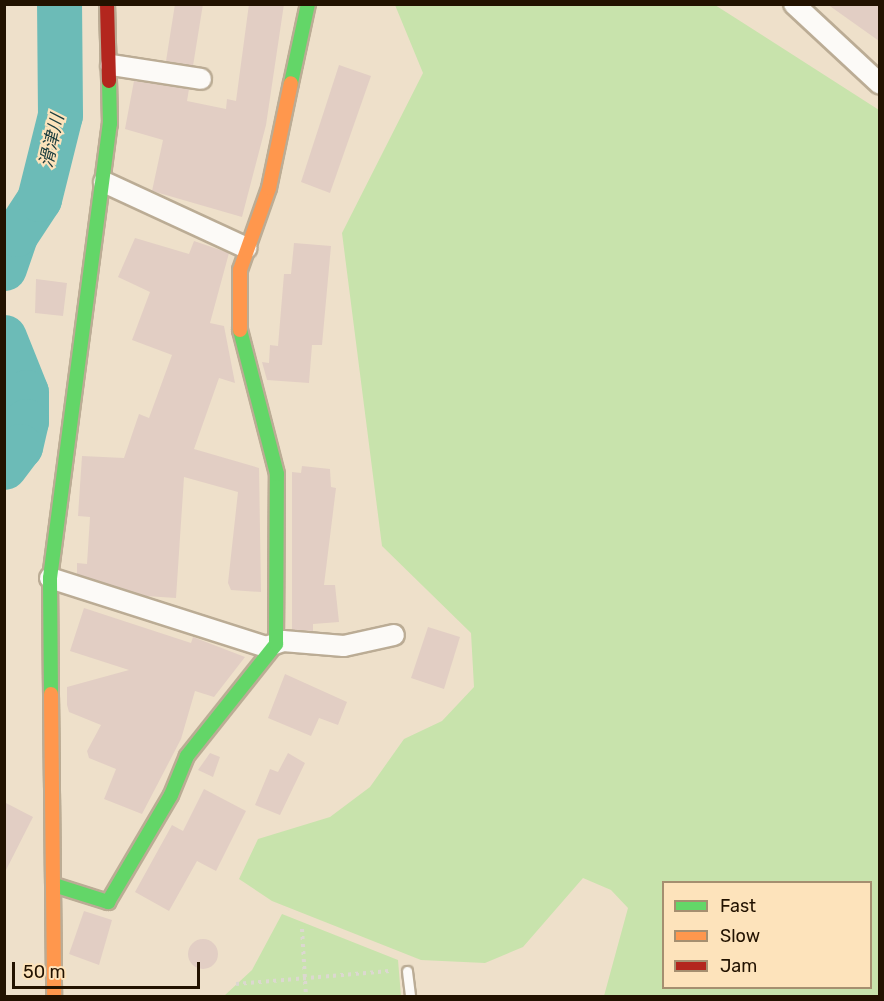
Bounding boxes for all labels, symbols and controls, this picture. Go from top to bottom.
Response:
water label: 滑津川 [35,112,69,170]
legend [662,881,872,989]
text: Fast [720,895,756,917]
text: Slow [720,925,760,947]
scale bar [15,950,202,988]
text: Jam [720,955,757,977]
text: 50 m [23,961,66,983]

